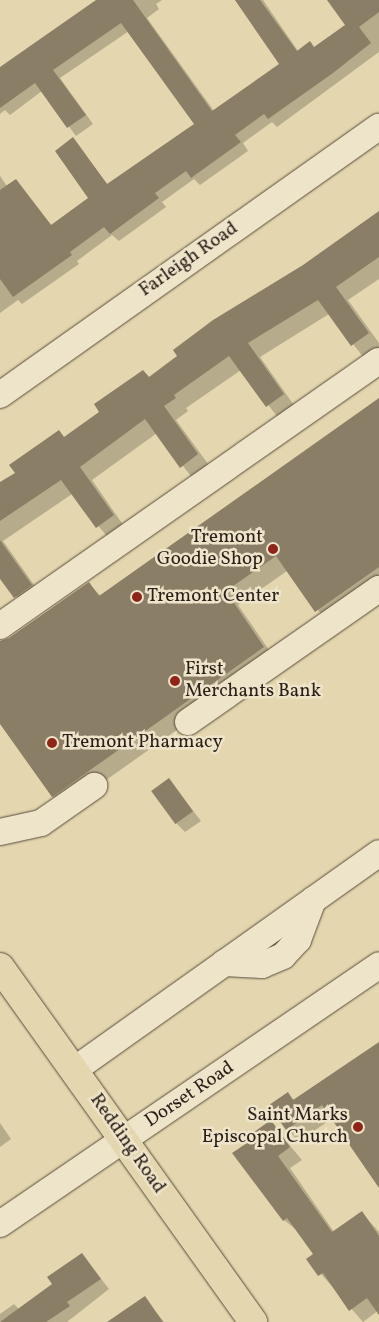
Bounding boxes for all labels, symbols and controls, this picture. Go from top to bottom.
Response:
street label: Farleigh Road [135,218,243,302]
place label: Tremont Goodie Shop [157,527,263,571]
marker: Tremont Goodie Shop [267,543,279,555]
place label: Tremont Center [147,586,279,608]
marker: Tremont Center [131,591,143,603]
place label: First Merchants Bank [185,659,321,703]
marker: First Merchants Bank [169,675,181,687]
place label: Tremont Pharmacy [62,732,223,754]
marker: Tremont Pharmacy [46,737,58,749]
street label: Dorset Road [141,1057,239,1133]
street label: Redding Road [84,1090,170,1198]
place label: Saint Marks Episcopal Church [202,1105,348,1149]
marker: Saint Marks Episcopal Church [352,1121,364,1133]

